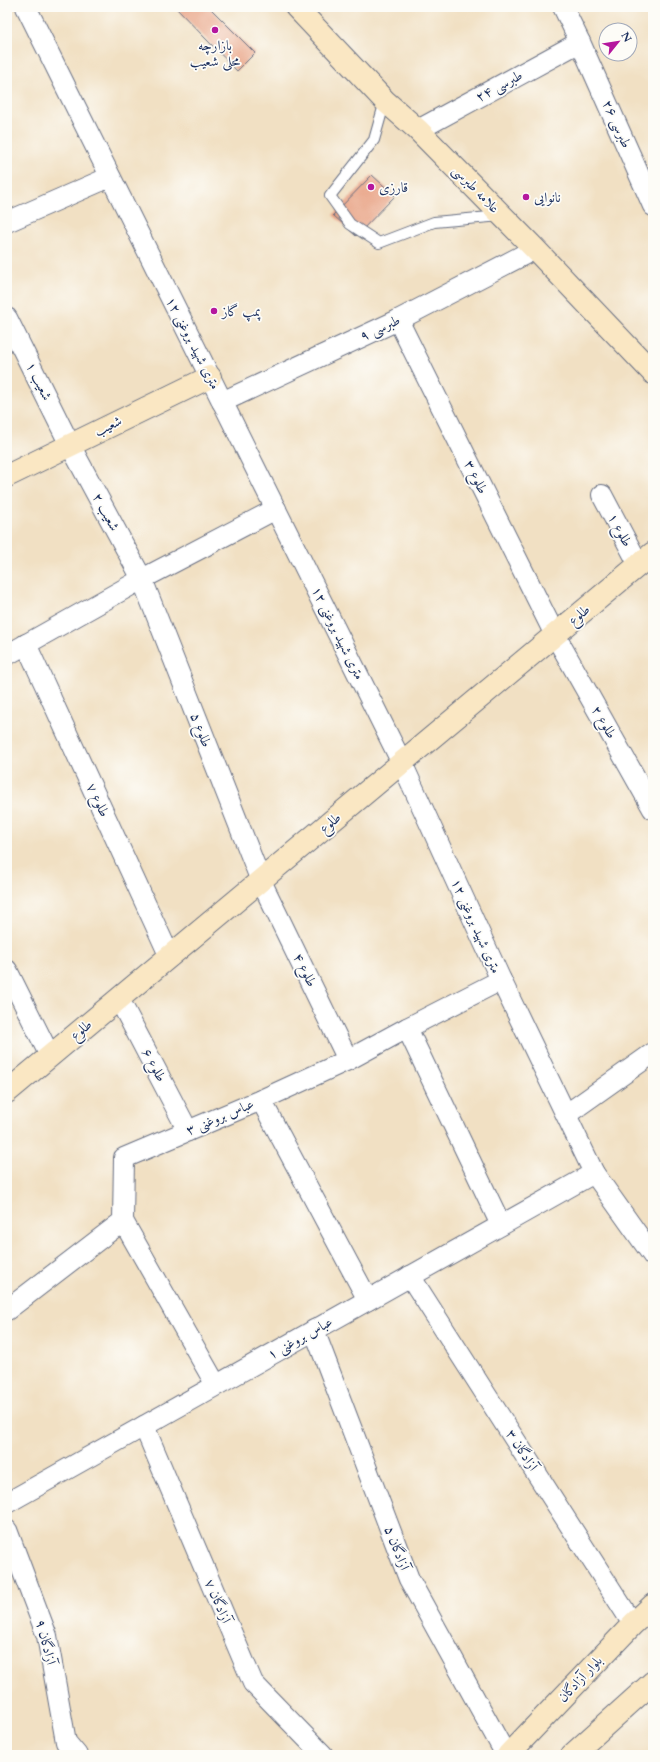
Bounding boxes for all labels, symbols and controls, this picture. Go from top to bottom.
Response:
north arrow [598,22,638,62]
marker: بازارچه محلی شعیب [210,25,220,35]
text: N [617,29,635,46]
place label: بازارچه محلی شعیب [190,36,241,71]
street label: طبرسی ۲۴ [472,66,526,106]
street label: طبرسی ۲۶ [598,97,636,151]
street label: علامه طبرسی [448,161,504,217]
place label: قارزی [379,178,408,197]
marker: قارزی [366,182,376,192]
place label: نانوایی [534,188,561,207]
marker: نانوایی [521,192,531,202]
street label: ۱۲ متری شهید بروغنی [161,293,225,393]
place label: پمپ گاز [220,302,261,322]
marker: پمپ گاز [209,306,219,316]
street label: طبرسی ۹ [357,310,403,346]
street label: شعیب ۱ [22,358,57,404]
street label: شعیب [91,411,125,441]
street label: طلوع ۳ [458,457,492,498]
street label: شعیب ۲ [88,490,124,535]
street label: طلوع ۱ [602,510,637,551]
street label: ۱۲ متری شهید بروغنی [307,583,369,683]
street label: طلوع [564,600,595,631]
street label: طلوع ۲ [585,702,621,743]
street label: طلوع ۵ [184,710,216,751]
street label: طلوع ۷ [80,780,114,821]
street label: طلوع [315,808,346,839]
street label: ۱۲ متری شهید بروغنی [447,876,505,976]
street label: طلوع ۴ [287,950,321,991]
street label: طلوع [66,1015,97,1046]
street label: طلوع ۶ [136,1045,171,1086]
street label: عباس بروغنی ۳ [183,1094,257,1140]
street label: عباس بروغنی ۱ [264,1312,336,1364]
street label: آزادگان ۳ [501,1426,544,1476]
street label: آزادگان ۵ [380,1523,415,1575]
street label: آزادگان ۷ [200,1576,237,1628]
street label: آزادگان ۹ [31,1617,61,1669]
street label: بلوار آزادگان [554,1651,607,1706]

